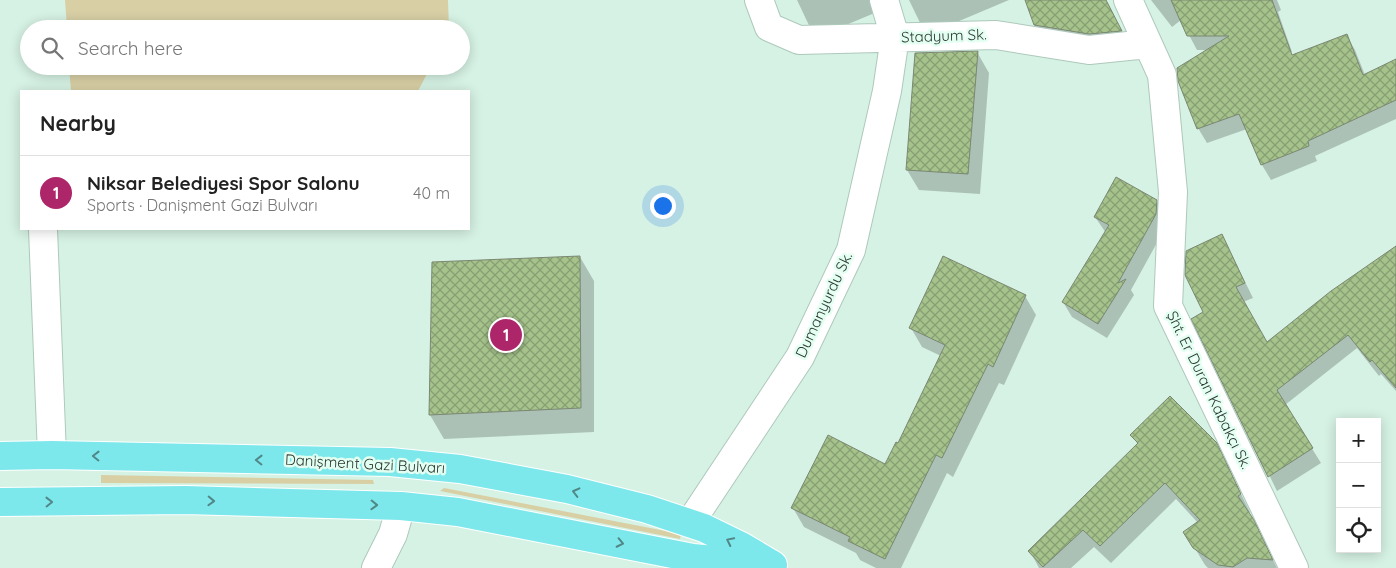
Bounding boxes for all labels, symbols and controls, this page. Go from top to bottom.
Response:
search box [20,20,470,75]
street label: Stadyum Sk. [901,25,987,46]
icon: search [38,34,66,62]
text: Search here [78,36,183,60]
text: Nearby [40,110,116,136]
text: Niksar Belediyesi Spor Salonu [87,171,360,195]
text: 1 [53,183,59,203]
text: 40 m [413,183,450,203]
your location [650,193,676,219]
text: Sports · Danişment Gazi Bulvarı [87,195,318,215]
street label: Dumanyurdu Sk. [791,249,856,361]
street label: Şht. Er Duran Kabakçı Sk. [1163,308,1256,472]
pin: 1 [490,316,522,354]
map controls [1336,418,1381,553]
button: + [1336,418,1381,463]
street label: Danişment Gazi Bulvarı [284,450,446,477]
one-way arrow [92,451,100,461]
one-way arrow [254,454,262,465]
button: − [1336,463,1381,508]
one-way arrow [572,487,581,498]
one-way arrow [207,495,215,506]
one-way arrow [45,497,53,507]
one-way arrow [370,500,378,511]
button: locate [1336,508,1381,553]
one-way arrow [727,537,736,547]
one-way arrow [616,538,625,548]

